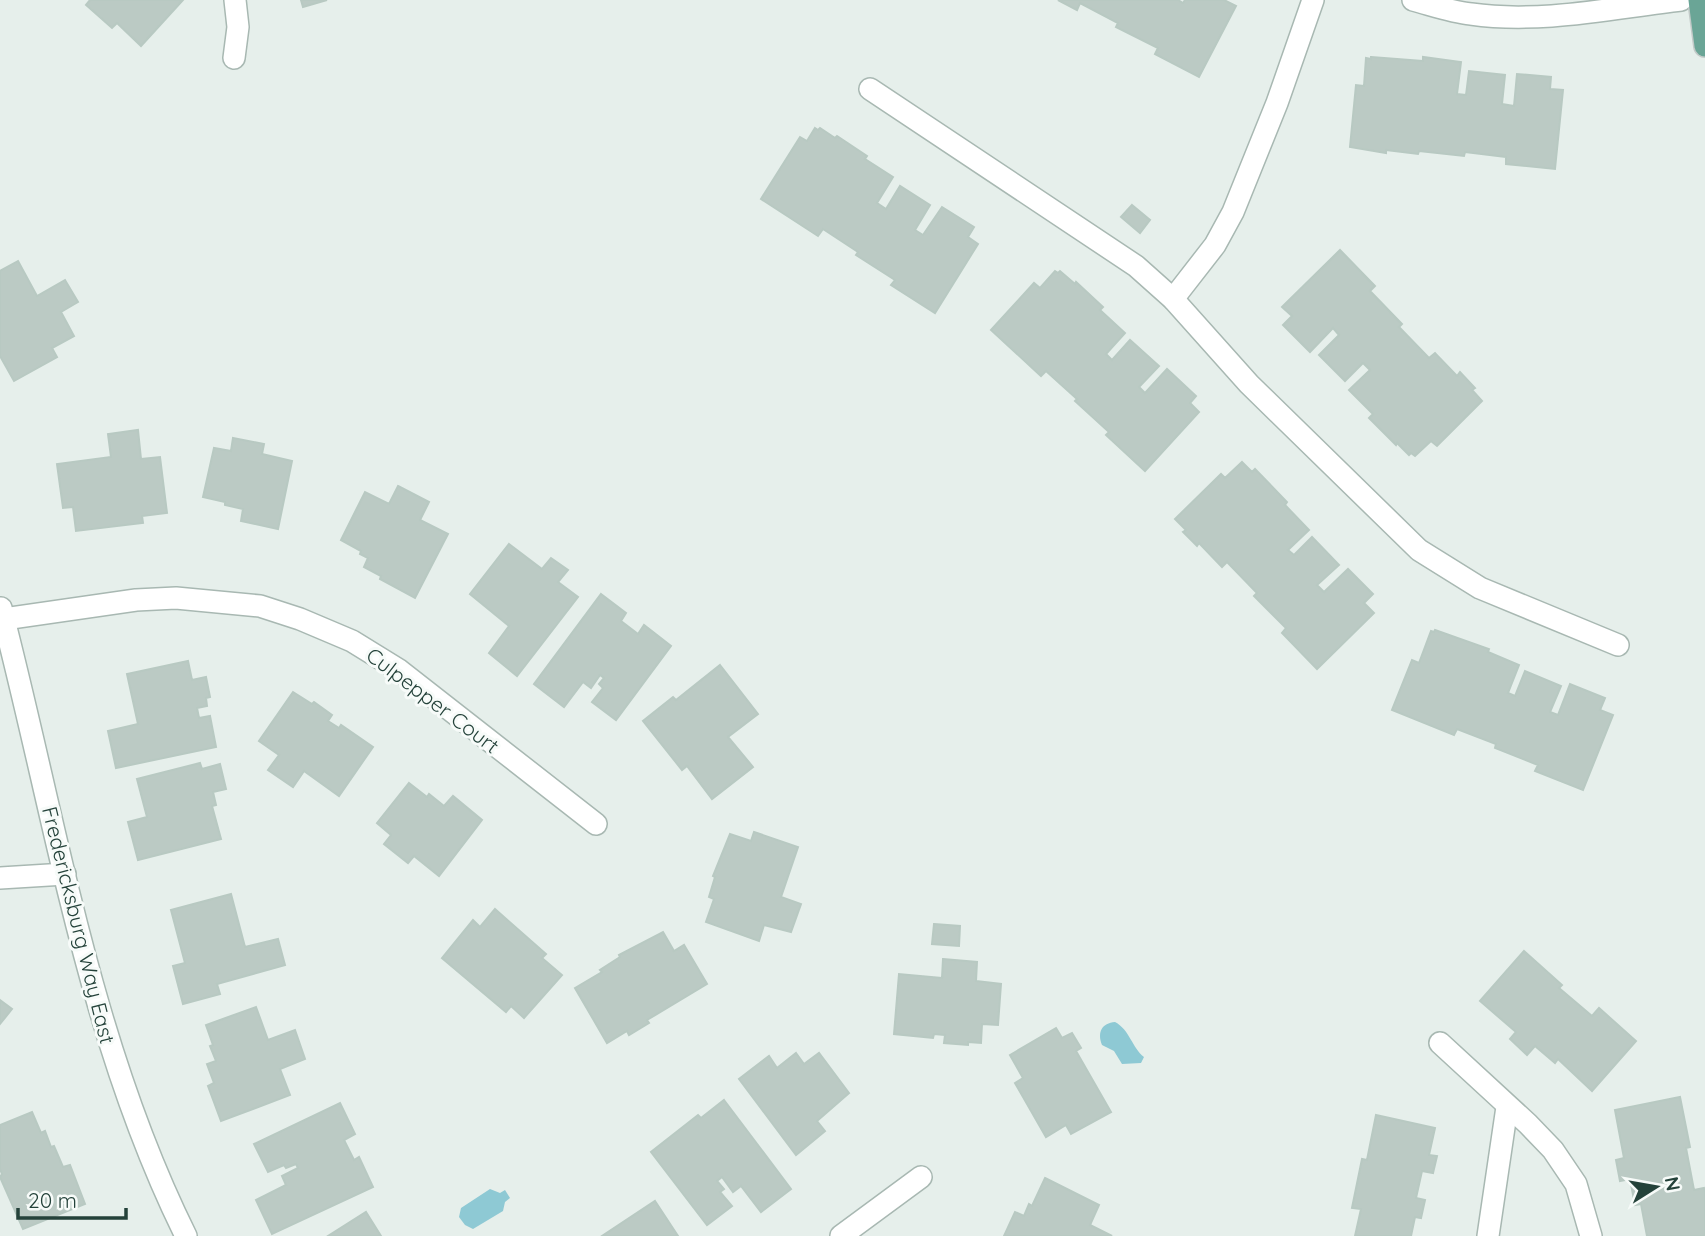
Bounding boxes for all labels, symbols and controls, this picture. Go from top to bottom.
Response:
street label: Culpepper Court [361,642,505,758]
street label: Fredericksburg Way East [37,804,121,1046]
north arrow [1621,1152,1691,1222]
text: N [1660,1175,1686,1193]
scale bar [18,1176,126,1220]
text: 20 m [28,1187,77,1213]

